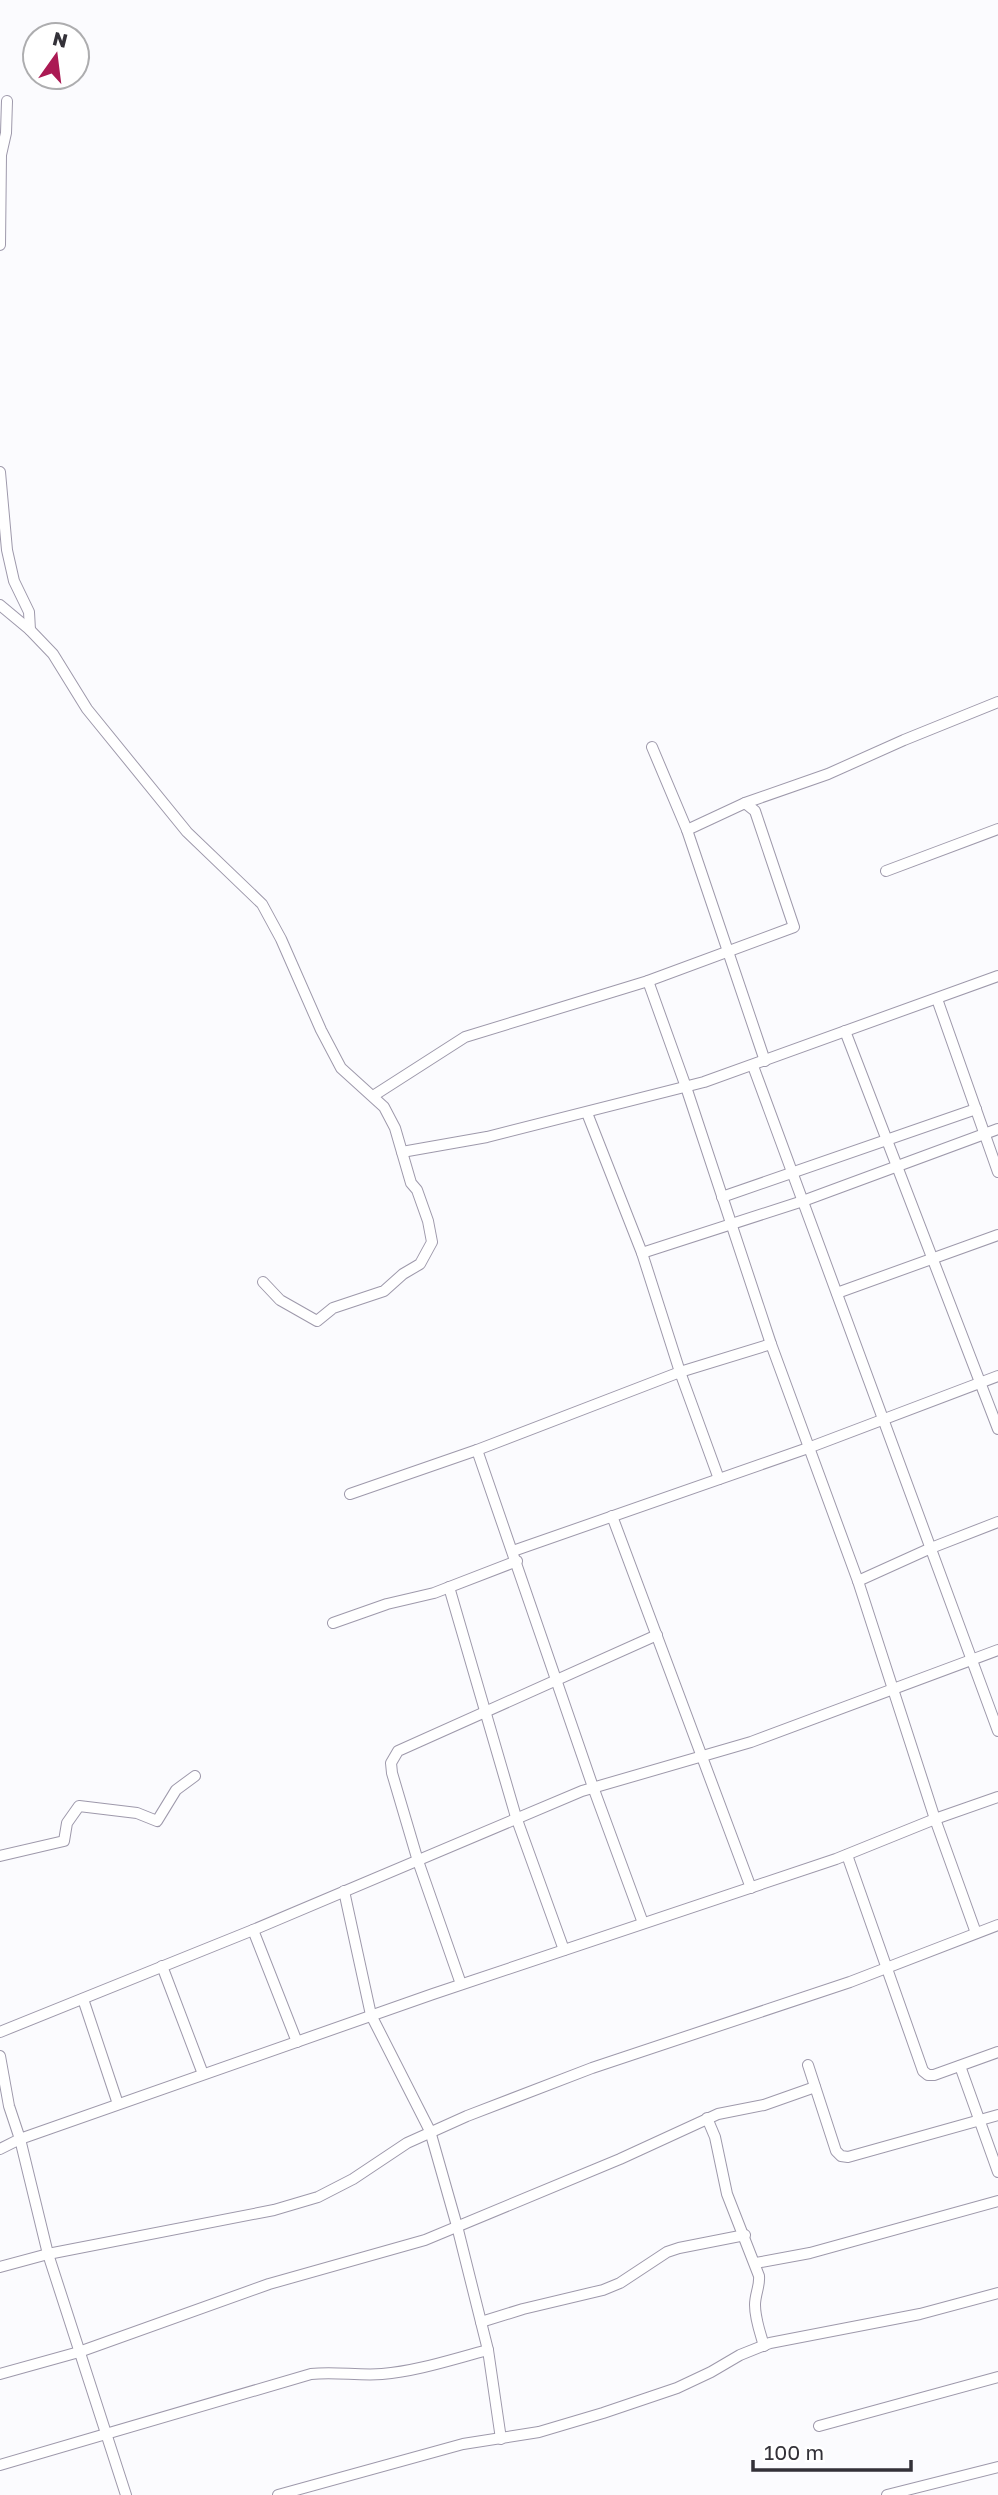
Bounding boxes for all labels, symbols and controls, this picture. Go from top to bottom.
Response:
north arrow [21,21,91,91]
text: N [50,26,70,52]
scale bar [753,2428,911,2472]
text: 100 m [764,2439,824,2465]

